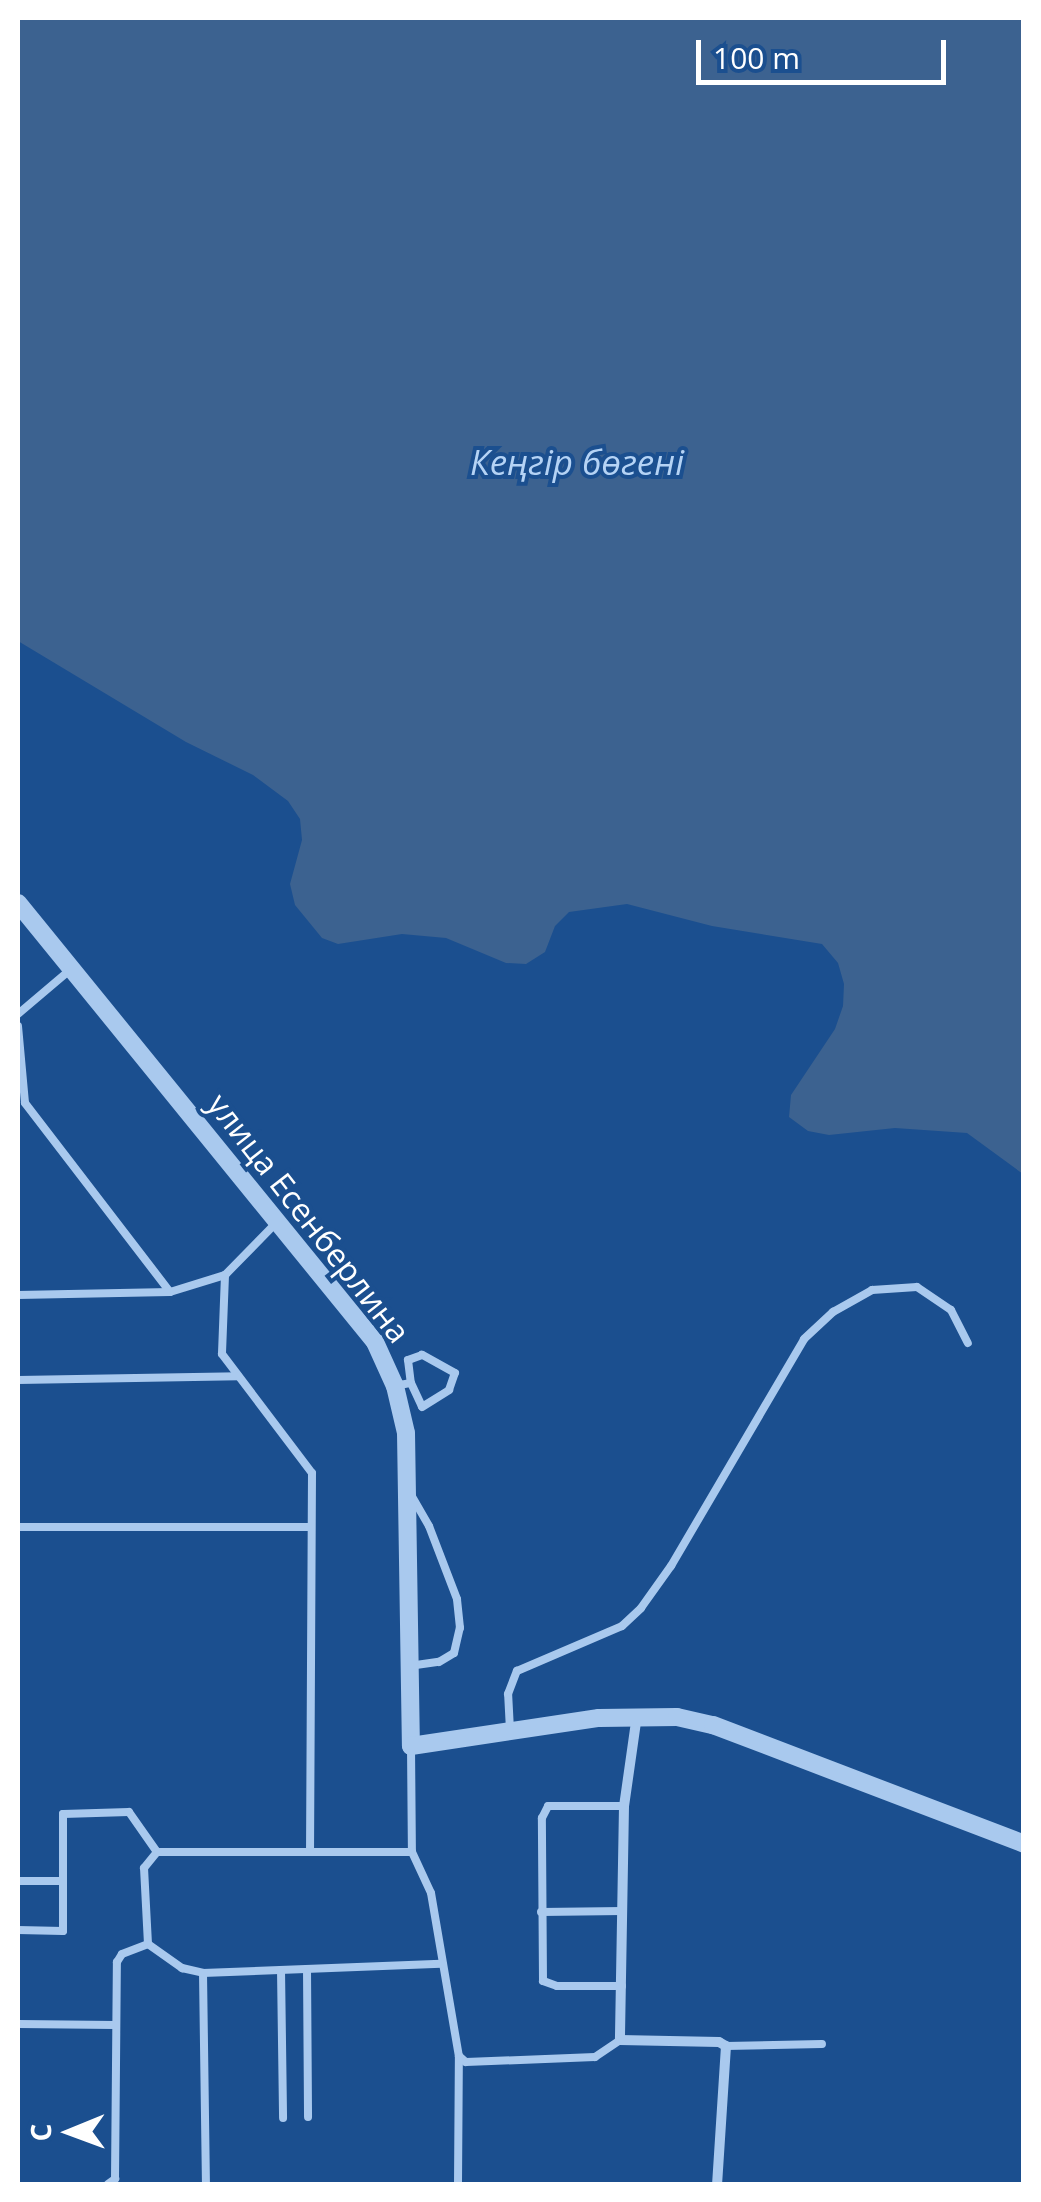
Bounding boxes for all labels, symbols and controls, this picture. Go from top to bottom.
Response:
scale bar [701,20,951,82]
text: 100 m [713,37,800,78]
water label: Кеңгір бөгені [470,441,684,483]
street label: улица Есенберлина [200,1086,418,1350]
north arrow [20,2082,120,2182]
text: С [21,2123,59,2142]

